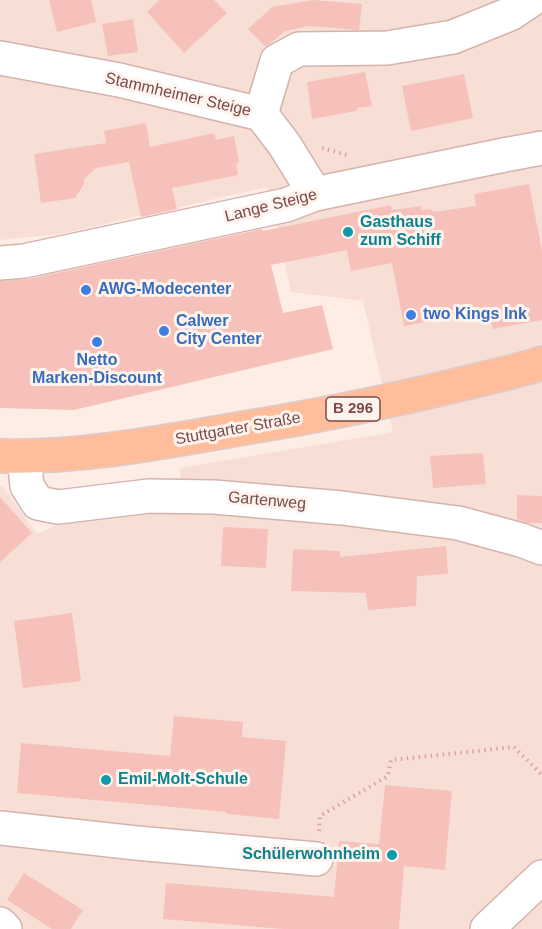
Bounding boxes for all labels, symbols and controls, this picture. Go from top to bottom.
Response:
street label: Stammheimer Steige [103,69,253,121]
street label: Lange Steige [223,185,319,227]
place label: Gasthaus zum Schiff [360,213,441,251]
marker: Gasthaus zum Schiff [341,225,355,239]
place label: AWG-Modecenter [98,280,231,300]
marker: AWG-Modecenter [79,283,93,297]
place label: two Kings Ink [423,305,527,325]
marker: two Kings Ink [404,308,418,322]
place label: Calwer City Center [176,312,261,350]
marker: Calwer City Center [157,324,171,338]
marker: Netto Marken-Discount [90,335,104,349]
place label: Netto Marken-Discount [32,351,162,389]
road number: B 296 [326,397,380,421]
street label: Stuttgarter Straße [174,409,302,449]
street label: Gartenweg [227,488,307,514]
place label: Emil-Molt-Schule [118,770,248,790]
marker: Emil-Molt-Schule [99,773,113,787]
place label: Schülerwohnheim [242,845,380,865]
marker: Schülerwohnheim [385,848,399,862]

